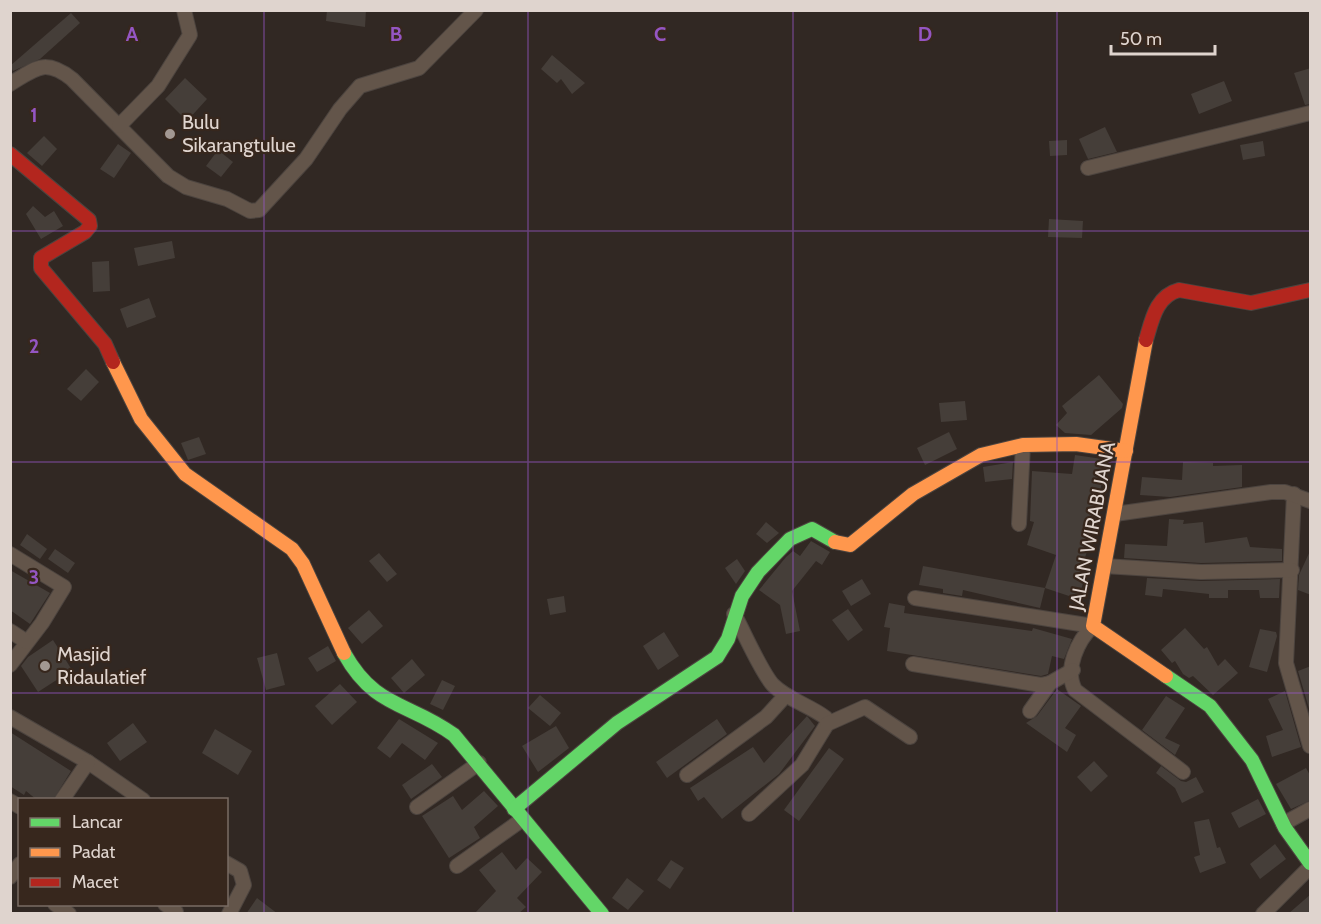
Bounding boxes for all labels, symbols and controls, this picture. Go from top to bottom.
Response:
scale bar [1111,18,1214,56]
text: A [126,22,139,46]
text: B [390,22,402,46]
text: C [654,22,666,46]
text: D [918,22,932,46]
text: 50 m [1120,28,1162,50]
text: 1 [30,103,38,127]
place label: Bulu Sikarangtulue [182,110,296,157]
marker: Bulu Sikarangtulue [163,127,177,141]
text: 2 [29,334,39,358]
street label: JALAN WIRABUANA [1064,439,1120,613]
text: 3 [29,565,39,589]
place label: Masjid Ridaulatief [57,642,147,689]
marker: Masjid Ridaulatief [38,659,52,673]
legend [18,798,228,906]
text: Lancar [72,811,123,833]
text: Padat [72,841,115,863]
text: Macet [72,871,118,893]

